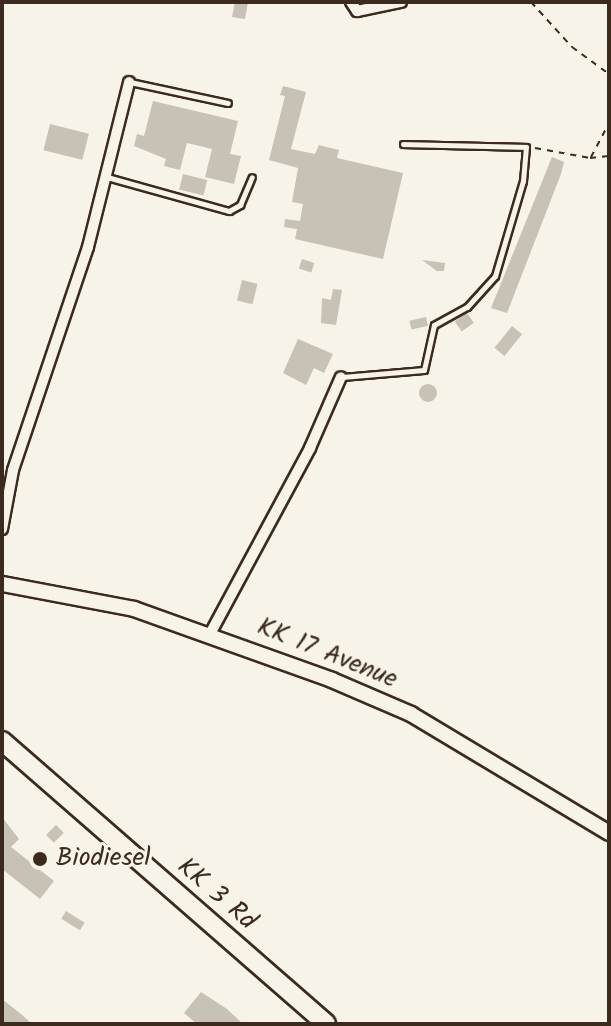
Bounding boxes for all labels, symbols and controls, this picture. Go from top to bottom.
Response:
street label: KK 17 Avenue [252,612,402,696]
place label: Biodiesel [56,843,151,875]
marker: Biodiesel [31,850,49,868]
street label: KK 3 Rd [170,852,262,938]

